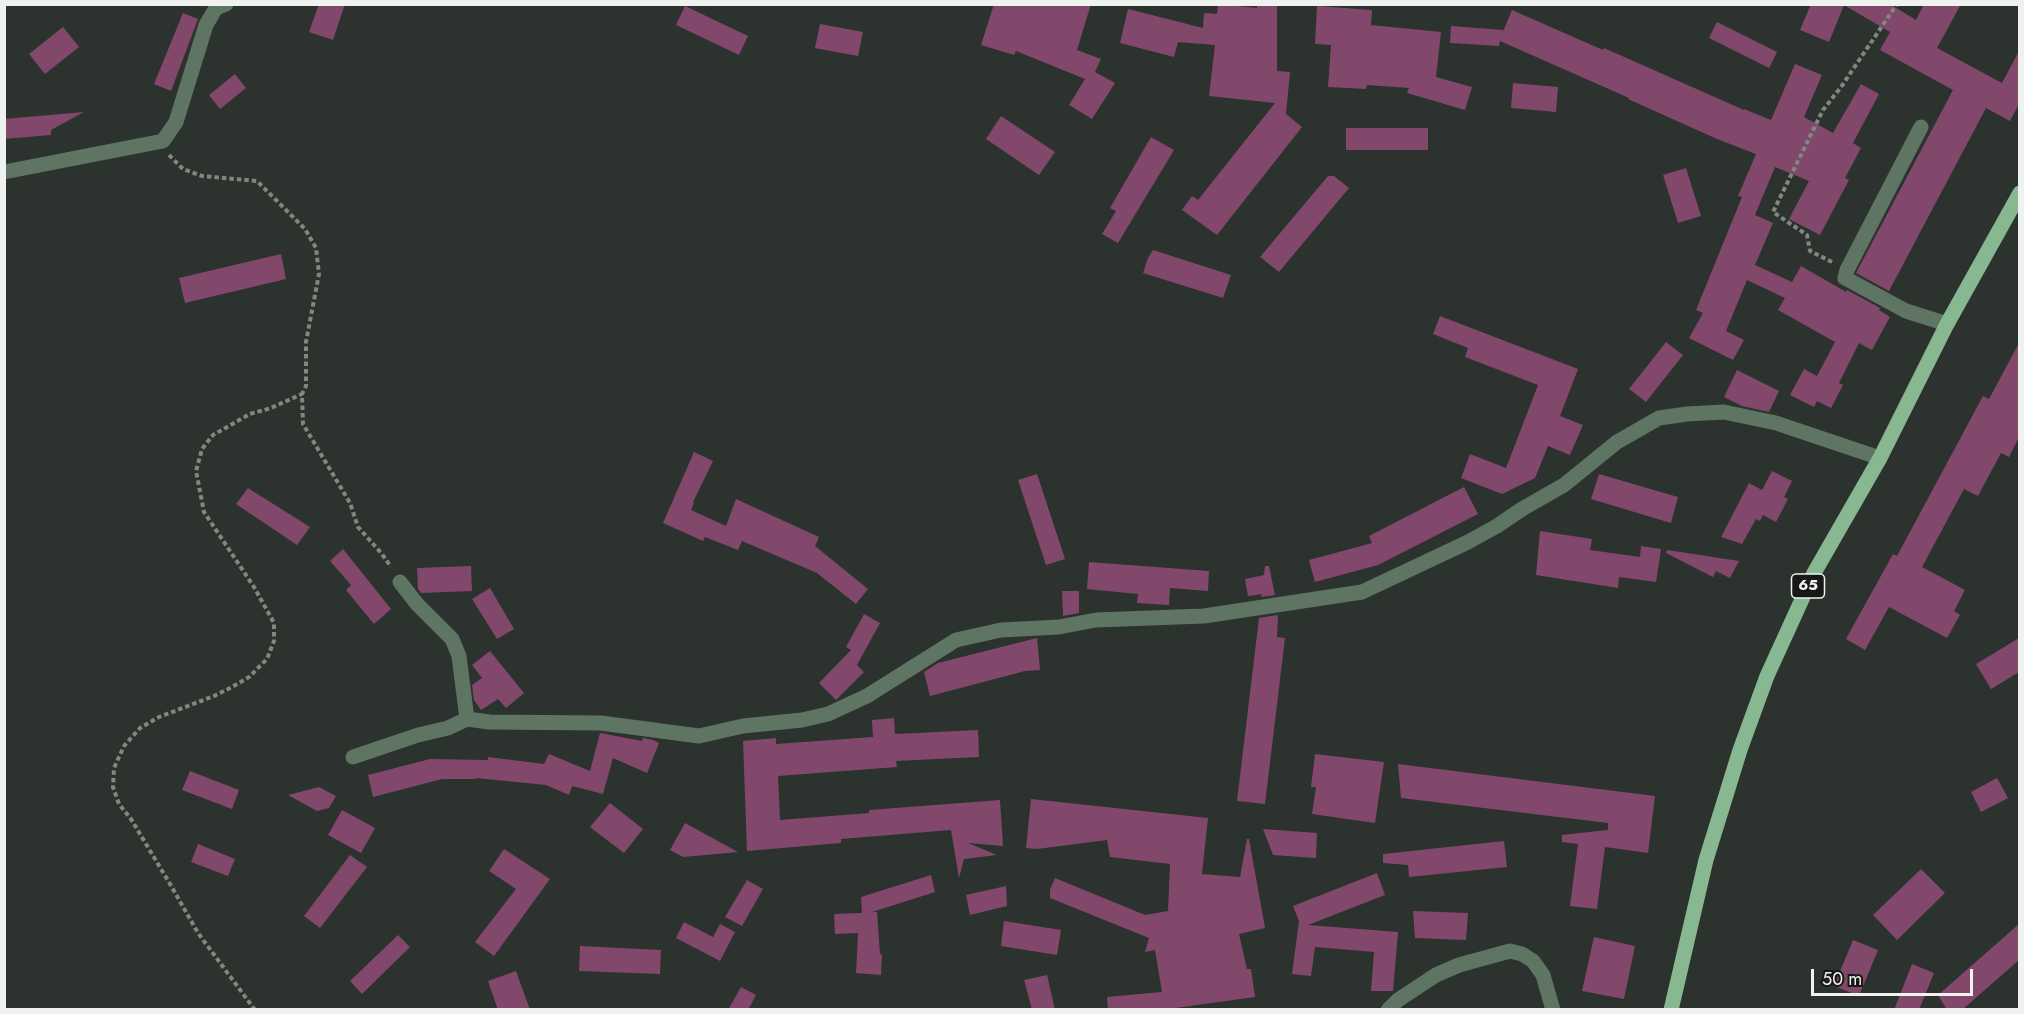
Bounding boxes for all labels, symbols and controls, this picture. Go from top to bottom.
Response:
road number: 65 [1792,574,1824,598]
scale bar [1814,957,1976,995]
text: 50 m [1822,966,1862,992]

